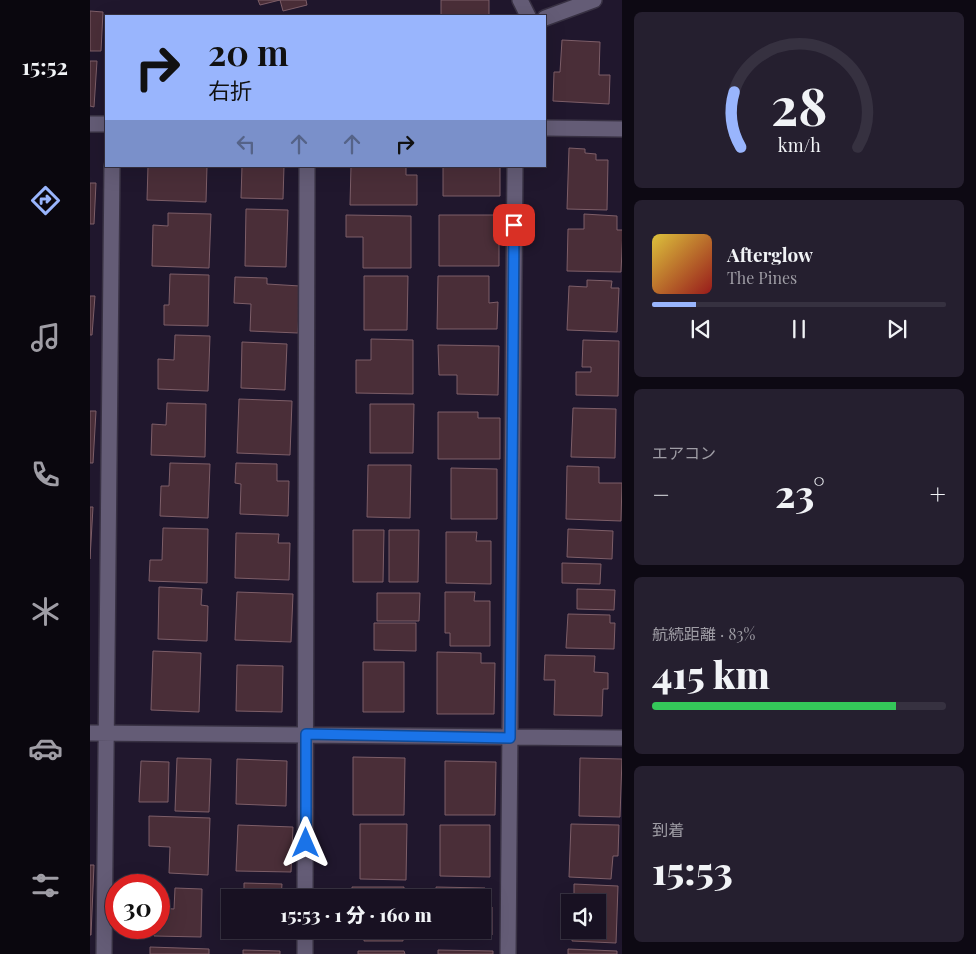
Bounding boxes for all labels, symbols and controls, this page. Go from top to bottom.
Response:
text: 20 m [208,28,289,75]
icon: right [125,35,190,100]
text: 15:52 [22,51,68,81]
text: 28 [771,70,827,139]
text: 右折 [208,75,252,105]
icon: left [232,130,260,158]
icon: ahead [285,130,313,158]
icon: ahead [338,130,366,158]
icon: right [391,130,419,158]
text: km/h [778,133,821,156]
icon: directions [28,183,63,218]
pin [493,204,535,246]
icon: arrive [500,211,528,239]
text: Afterglow [727,241,813,267]
text: The Pines [727,267,797,288]
icon: previous [687,315,715,343]
icon: pause [785,315,813,343]
icon: next [883,315,911,343]
icon: music [28,320,63,355]
text: エアコン [652,442,716,463]
icon: phone [28,457,63,492]
text: 23° [775,467,825,518]
text: − [652,475,670,512]
text: + [930,475,946,512]
icon: climate [28,594,63,629]
text: 航続距離 · 83% [652,623,755,644]
text: 415 km [652,648,770,699]
icon: car [28,731,63,766]
position arrow [279,816,331,868]
text: 到着 [652,819,684,840]
text: 15:53 [652,844,733,895]
icon: filters [28,868,63,903]
speed limit sign: 30 [105,874,170,939]
map controls [561,894,606,939]
button: sound [561,894,606,939]
text: 15:53 · 1 分 · 160 m [280,901,432,927]

